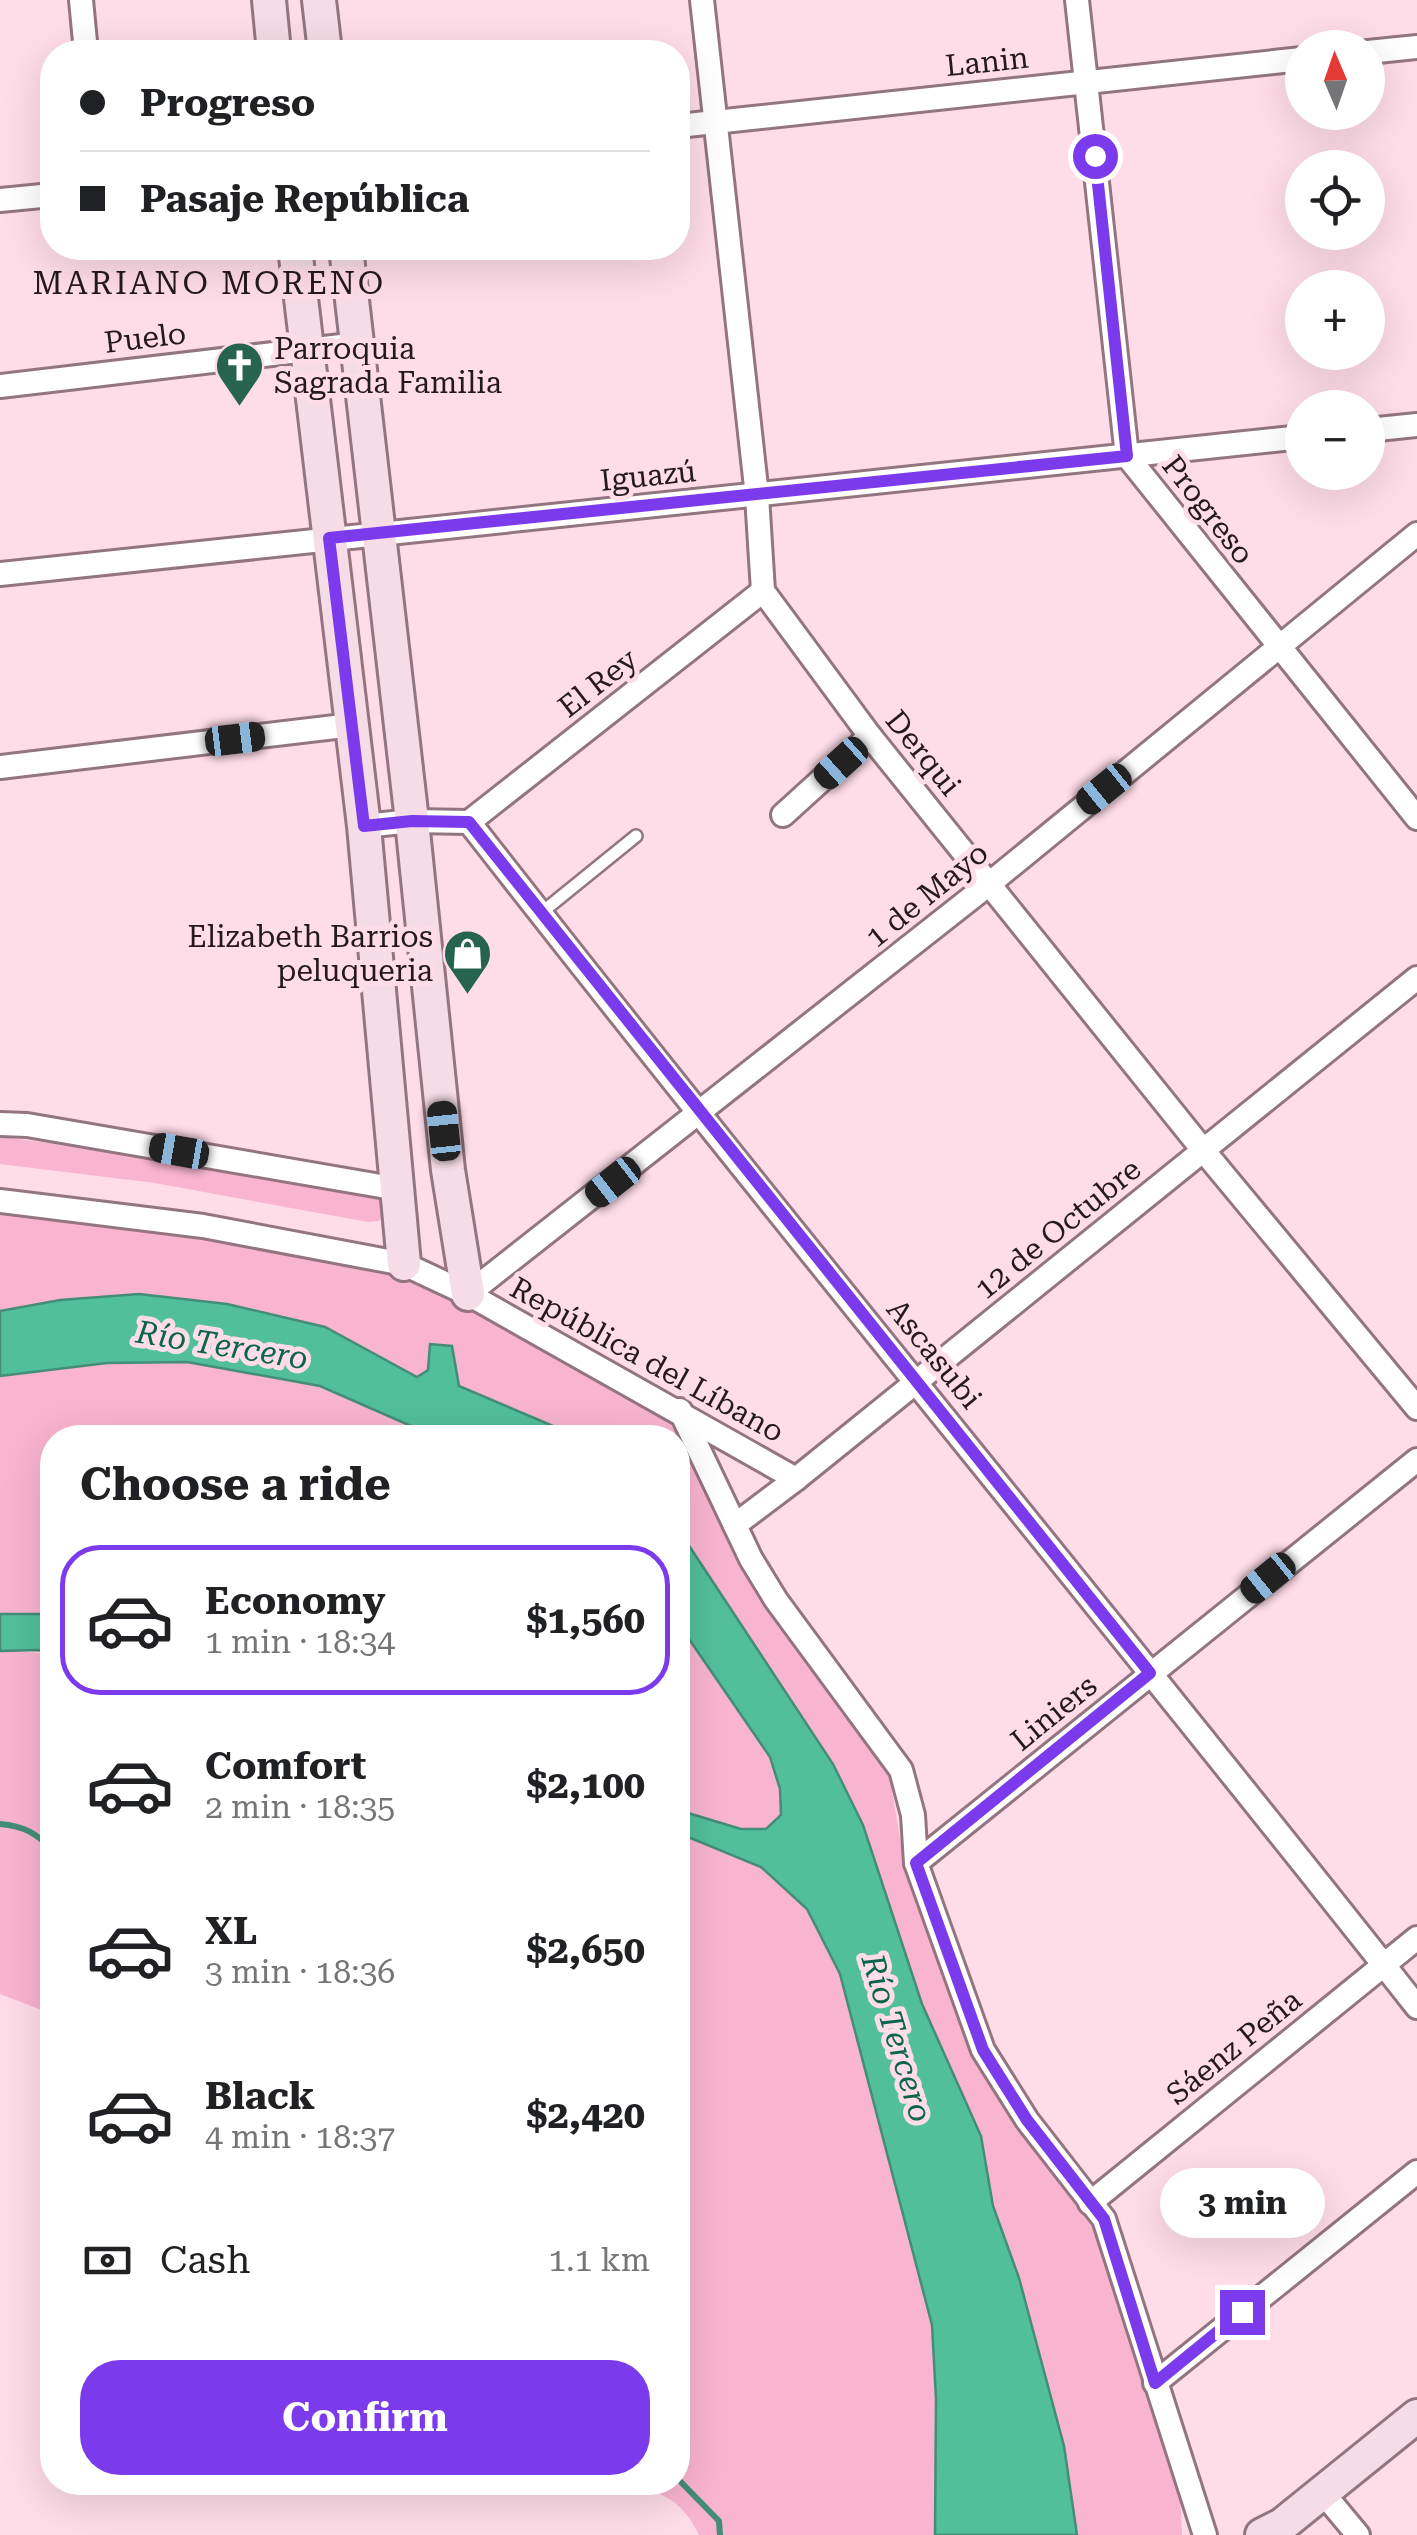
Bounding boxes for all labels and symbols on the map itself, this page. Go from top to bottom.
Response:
north arrow [1285,30,1385,130]
street label: Lanin [944,40,1030,83]
route start [1073,134,1118,179]
district label: MARIANO MORENO [32,264,386,302]
street label: Puelo [102,315,188,360]
place label: Parroquia Sagrada Familia [274,331,502,400]
church icon: Parroquia Sagrada Familia [213,340,265,408]
street label: Progreso [1155,449,1262,571]
street label: Iguazú [598,453,698,498]
street label: El Rey [551,641,644,724]
street label: Derqui [879,703,968,802]
car [203,720,267,758]
car [809,732,873,794]
car [1071,758,1137,820]
street label: 1 de Mayo [859,835,995,954]
place label: Elizabeth Barrios peluqueria [188,919,433,988]
shop icon: Elizabeth Barrios peluqueria [442,928,494,996]
car [426,1100,462,1162]
car [147,1131,211,1171]
street label: 12 de Octubre [968,1151,1148,1306]
car [580,1152,646,1212]
street label: República del Líbano [504,1270,790,1449]
street label: Ascasubi [880,1292,989,1415]
water label: Río Tercero [133,1313,310,1377]
car [1235,1547,1301,1609]
street label: Liniers [1004,1668,1104,1758]
water label: Río Tercero [853,1949,940,2126]
street label: Sáenz Peña [1159,1982,1308,2112]
callout: 3 min [1160,2167,1324,2237]
route end [1220,2290,1265,2335]

